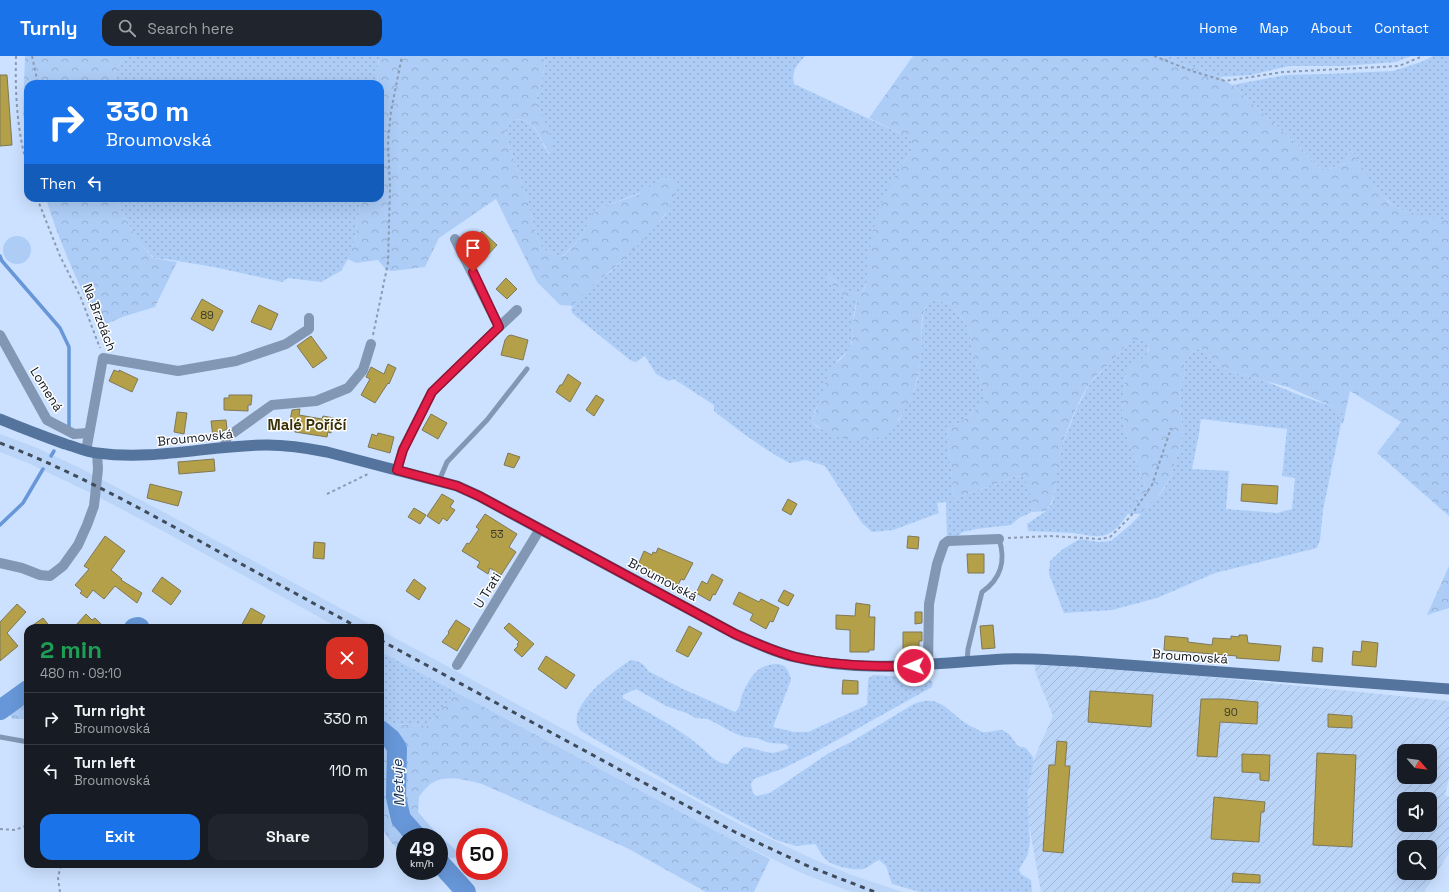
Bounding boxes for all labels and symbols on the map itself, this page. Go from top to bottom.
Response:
pin [456,231,490,272]
street label: Na Brzdách [79,281,120,353]
house number: 89 [200,308,214,322]
street label: Lomená [26,364,67,415]
district label: Malé Poříčí [267,415,348,434]
street label: Broumovská [156,425,234,450]
house number: 53 [490,527,504,541]
street label: Broumovská [625,554,701,605]
street label: U Trati [470,569,505,611]
position arrow [893,645,935,687]
street label: Broumovská [1151,645,1229,668]
house number: 90 [1224,705,1238,719]
north arrow [1397,744,1437,784]
water label: Metuje [388,758,408,807]
speed limit sign: 50 [456,828,508,880]

